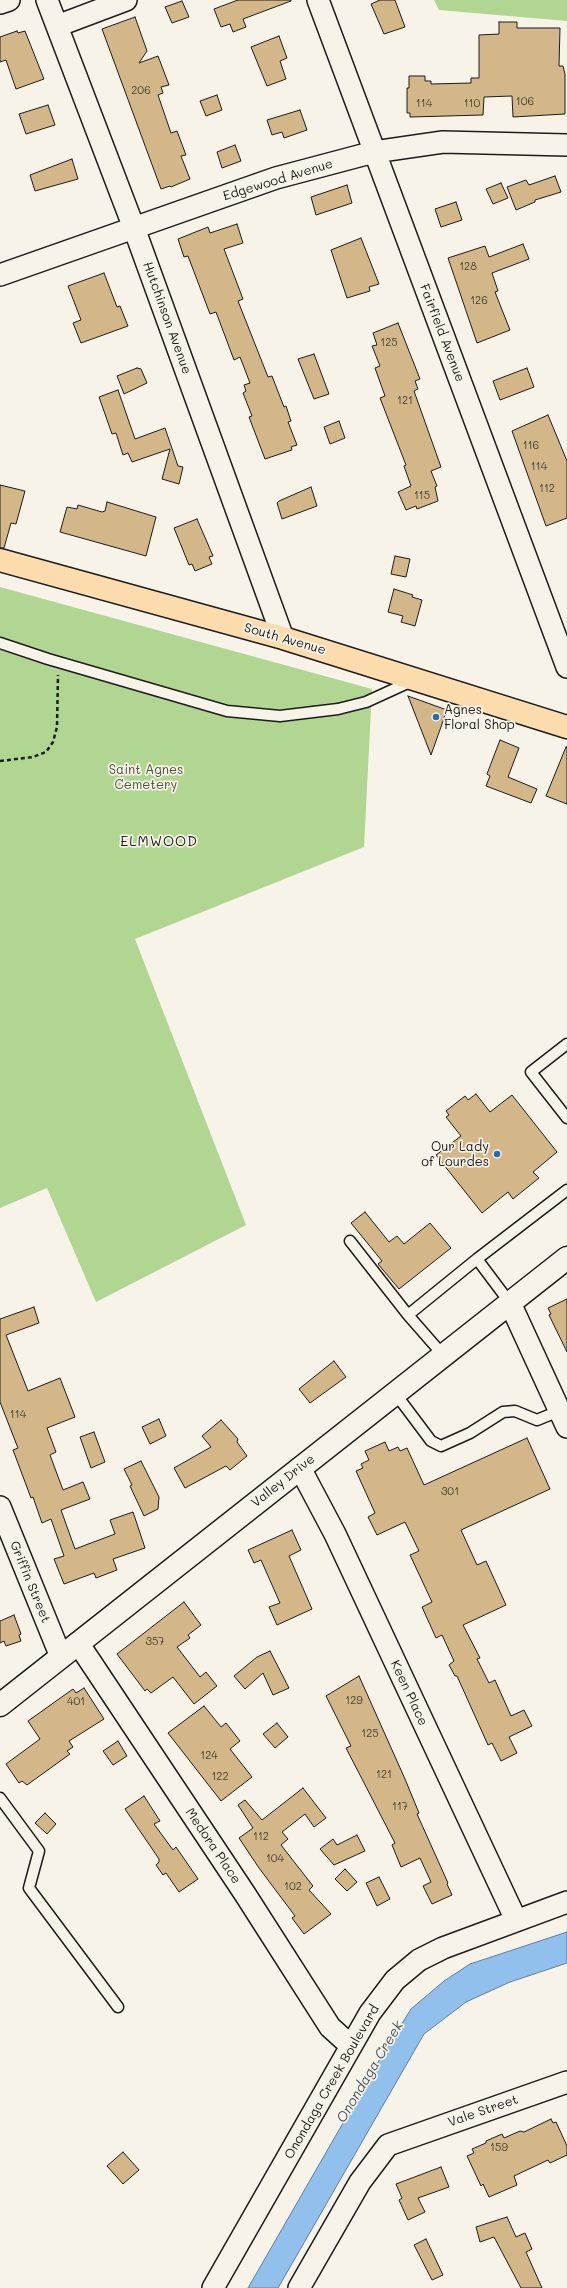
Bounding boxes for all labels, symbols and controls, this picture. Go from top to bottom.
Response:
house number: 206 [131,84,151,98]
house number: 106 [516,95,534,109]
house number: 114 [416,97,432,111]
house number: 110 [464,97,480,111]
street label: Edgewood Avenue [221,156,335,204]
street label: Hutchinson Avenue [139,260,195,376]
house number: 128 [459,260,477,274]
street label: Fairfield Avenue [416,282,468,384]
house number: 126 [470,294,488,308]
house number: 125 [380,336,398,350]
house number: 121 [397,394,413,408]
house number: 116 [523,439,539,453]
house number: 114 [531,460,547,474]
house number: 112 [539,482,555,496]
house number: 115 [414,489,430,503]
street label: South Avenue [242,620,328,658]
place label: Agnes Floral Shop [444,702,515,733]
marker: Agnes Floral Shop [431,712,441,722]
park label: Saint Agnes Cemetery [109,762,183,793]
district label: ELMWOOD [120,834,198,850]
place label: Our Lady of Lourdes [421,1139,489,1170]
marker: Our Lady of Lourdes [492,1149,502,1159]
house number: 114 [10,1408,26,1422]
street label: Valley Drive [248,1451,318,1511]
house number: 301 [441,1485,459,1499]
street label: Griffin Street [6,1539,54,1625]
house number: 357 [146,1635,164,1649]
street label: Keen Place [387,1658,431,1728]
house number: 129 [345,1694,363,1708]
house number: 401 [67,1695,85,1709]
house number: 125 [361,1727,379,1741]
house number: 124 [200,1749,218,1763]
house number: 121 [376,1768,392,1782]
house number: 122 [211,1770,229,1784]
house number: 117 [392,1800,408,1814]
street label: Medora Place [182,1805,244,1887]
house number: 112 [253,1830,269,1844]
house number: 104 [266,1852,284,1866]
house number: 102 [284,1880,302,1894]
street label: Onondaga Creek Boulevard [281,2002,383,2162]
water label: Onondaga Creek [333,2018,407,2126]
street label: Vale Street [446,2092,520,2130]
house number: 159 [490,2141,508,2155]

